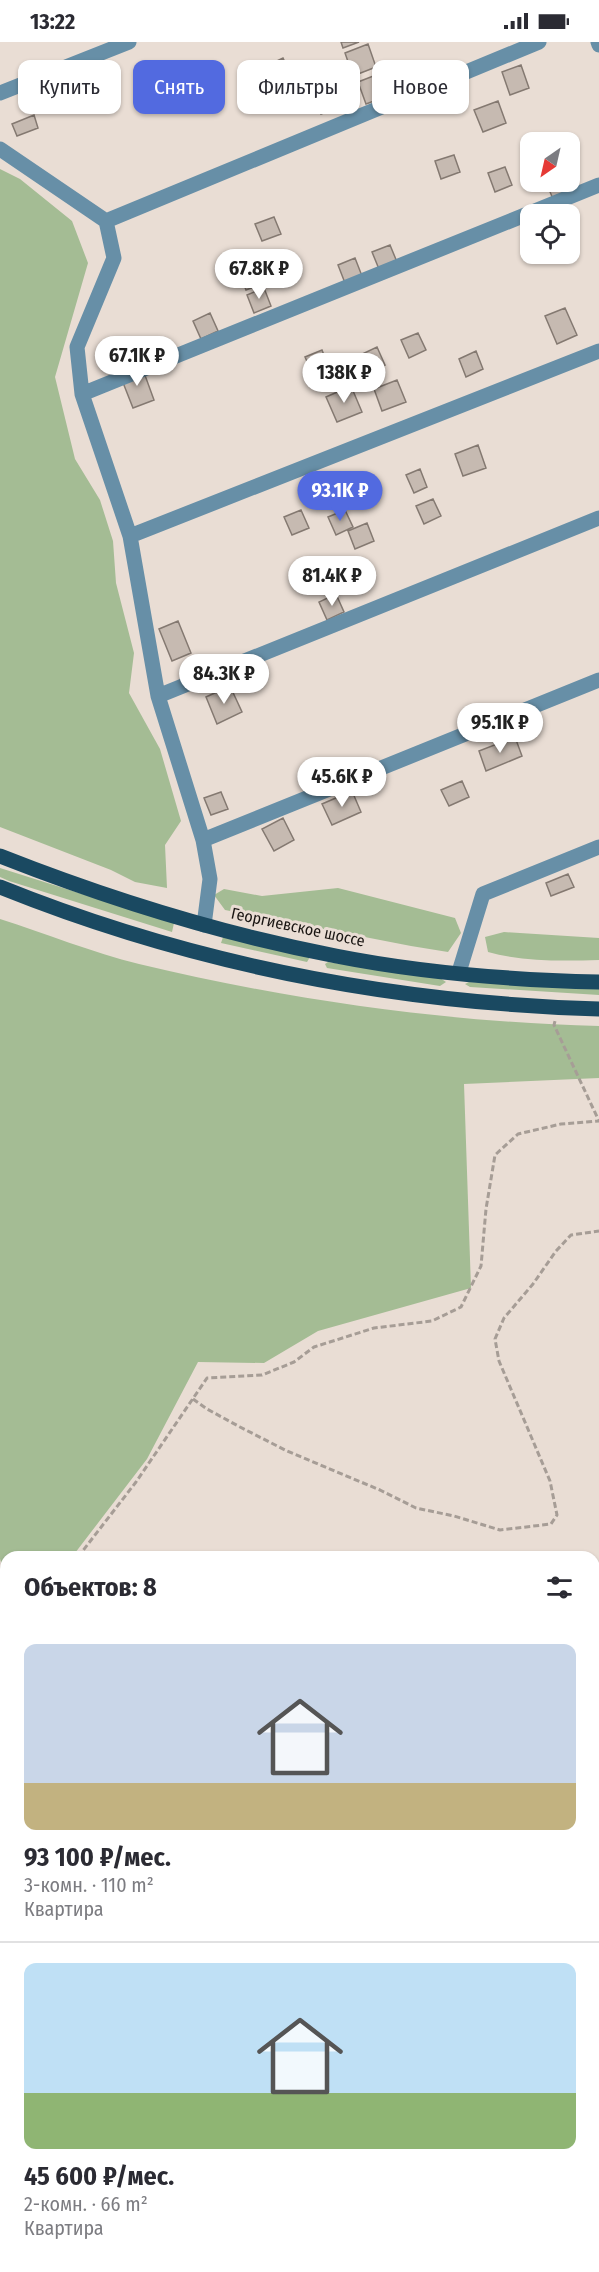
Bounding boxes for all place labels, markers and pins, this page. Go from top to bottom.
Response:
pin: 67.8K ₽ [204,249,314,300]
pin: 67.1K ₽ [82,336,192,387]
pin: 138K ₽ [295,353,393,404]
pin: 93.1K ₽ [285,471,395,522]
pin: 81.4K ₽ [277,556,387,607]
pin: 84.3K ₽ [169,654,279,705]
pin: 95.1K ₽ [445,703,555,754]
pin: 45.6K ₽ [287,757,397,808]

